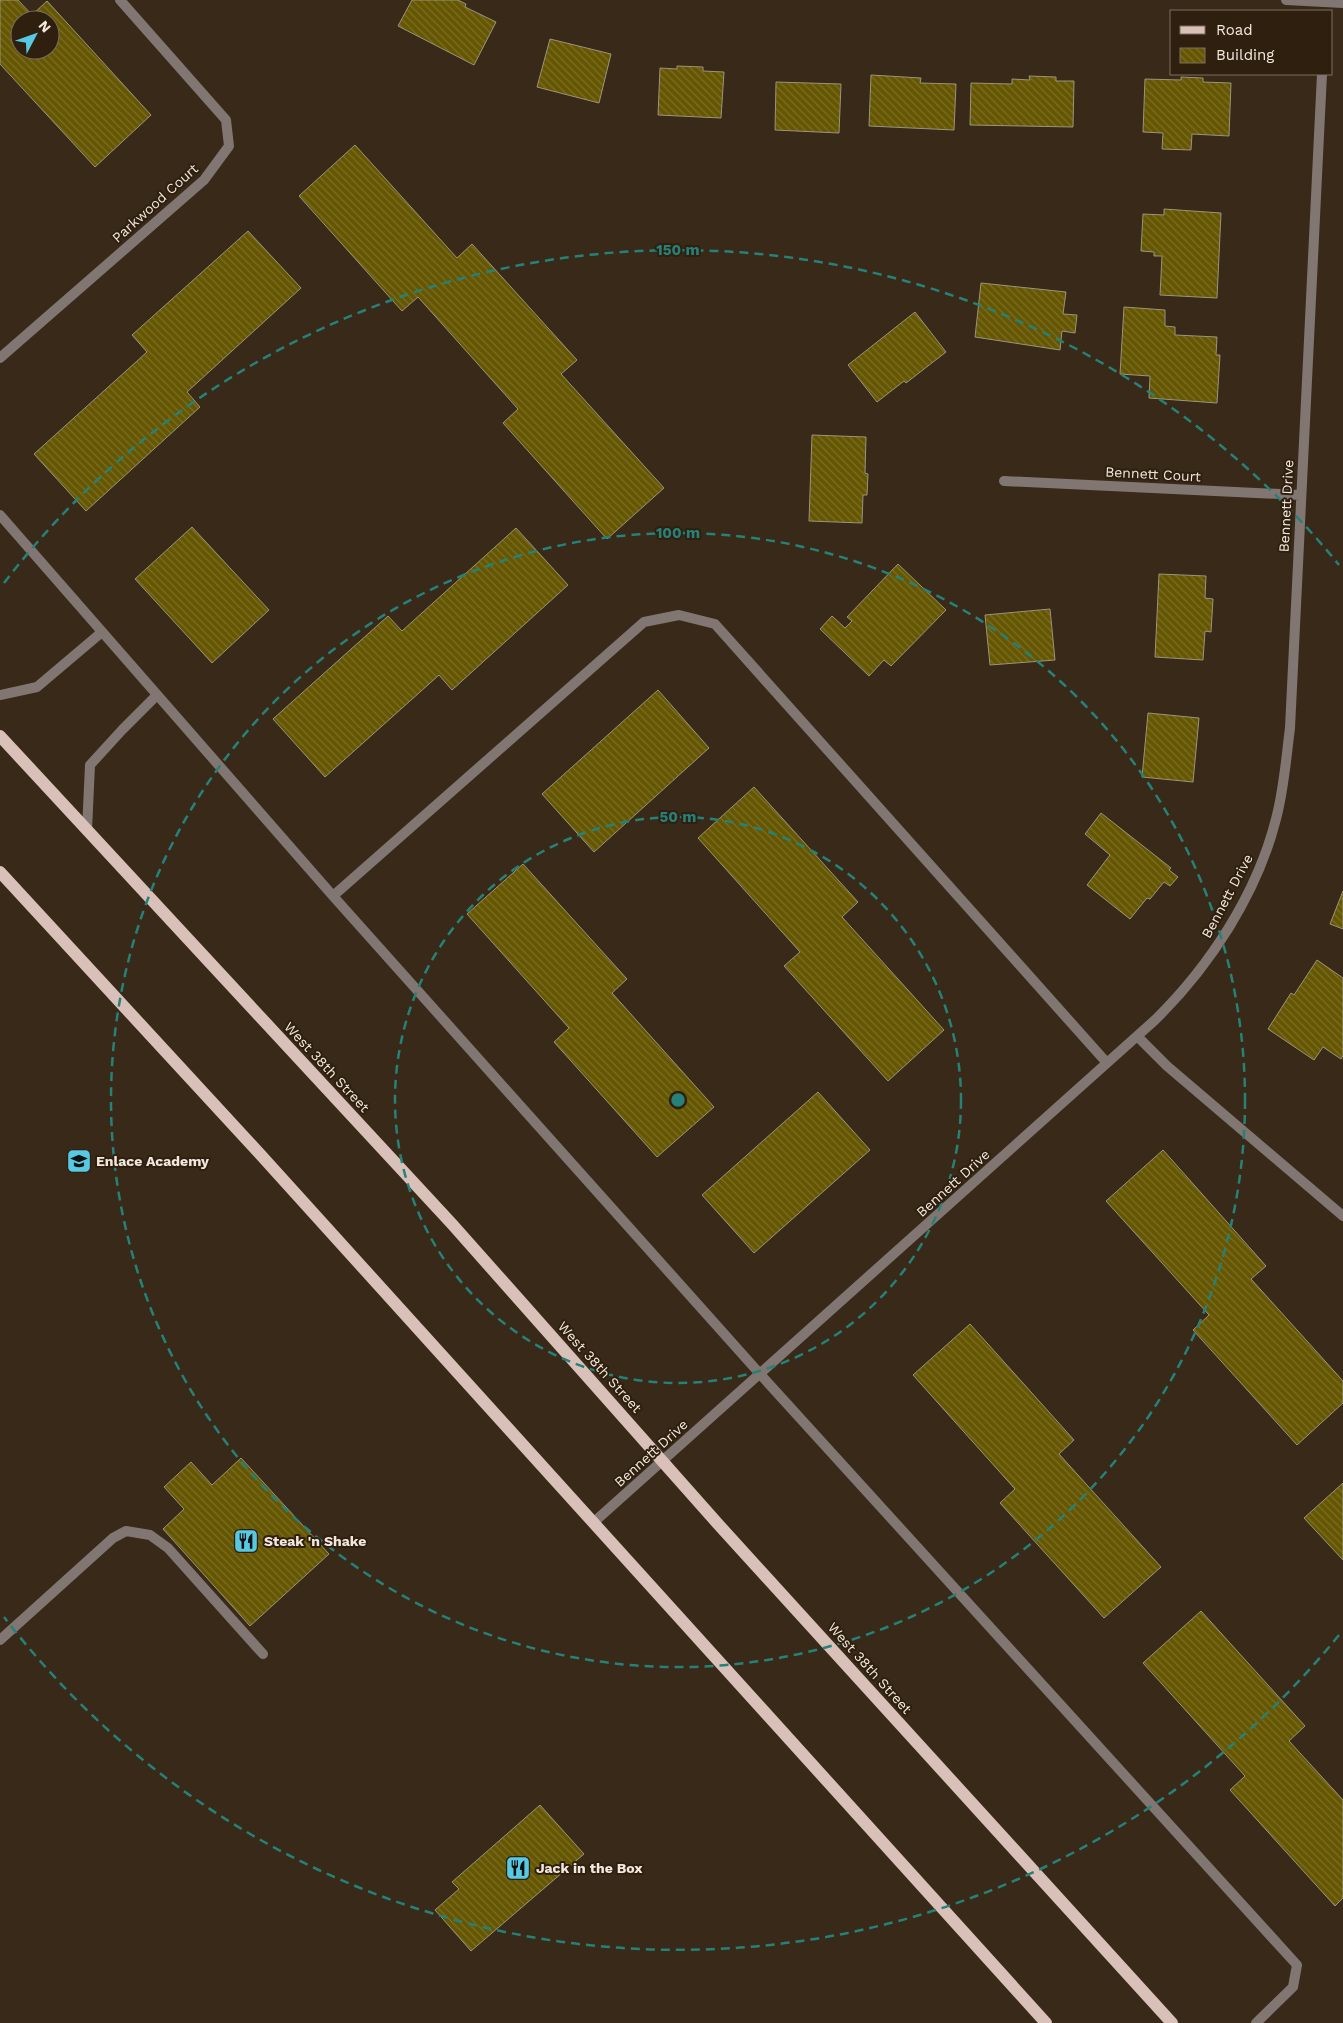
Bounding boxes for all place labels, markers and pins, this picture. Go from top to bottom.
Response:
centre of rings [669,1091,687,1109]
school or university icon: Enlace Academy [66,1148,92,1174]
place label: Enlace Academy [96,1153,209,1169]
restaurant icon: Steak 'n Shake [233,1528,259,1554]
place label: Steak 'n Shake [264,1533,366,1549]
restaurant icon: Jack in the Box [505,1855,531,1881]
place label: Jack in the Box [536,1860,643,1876]

